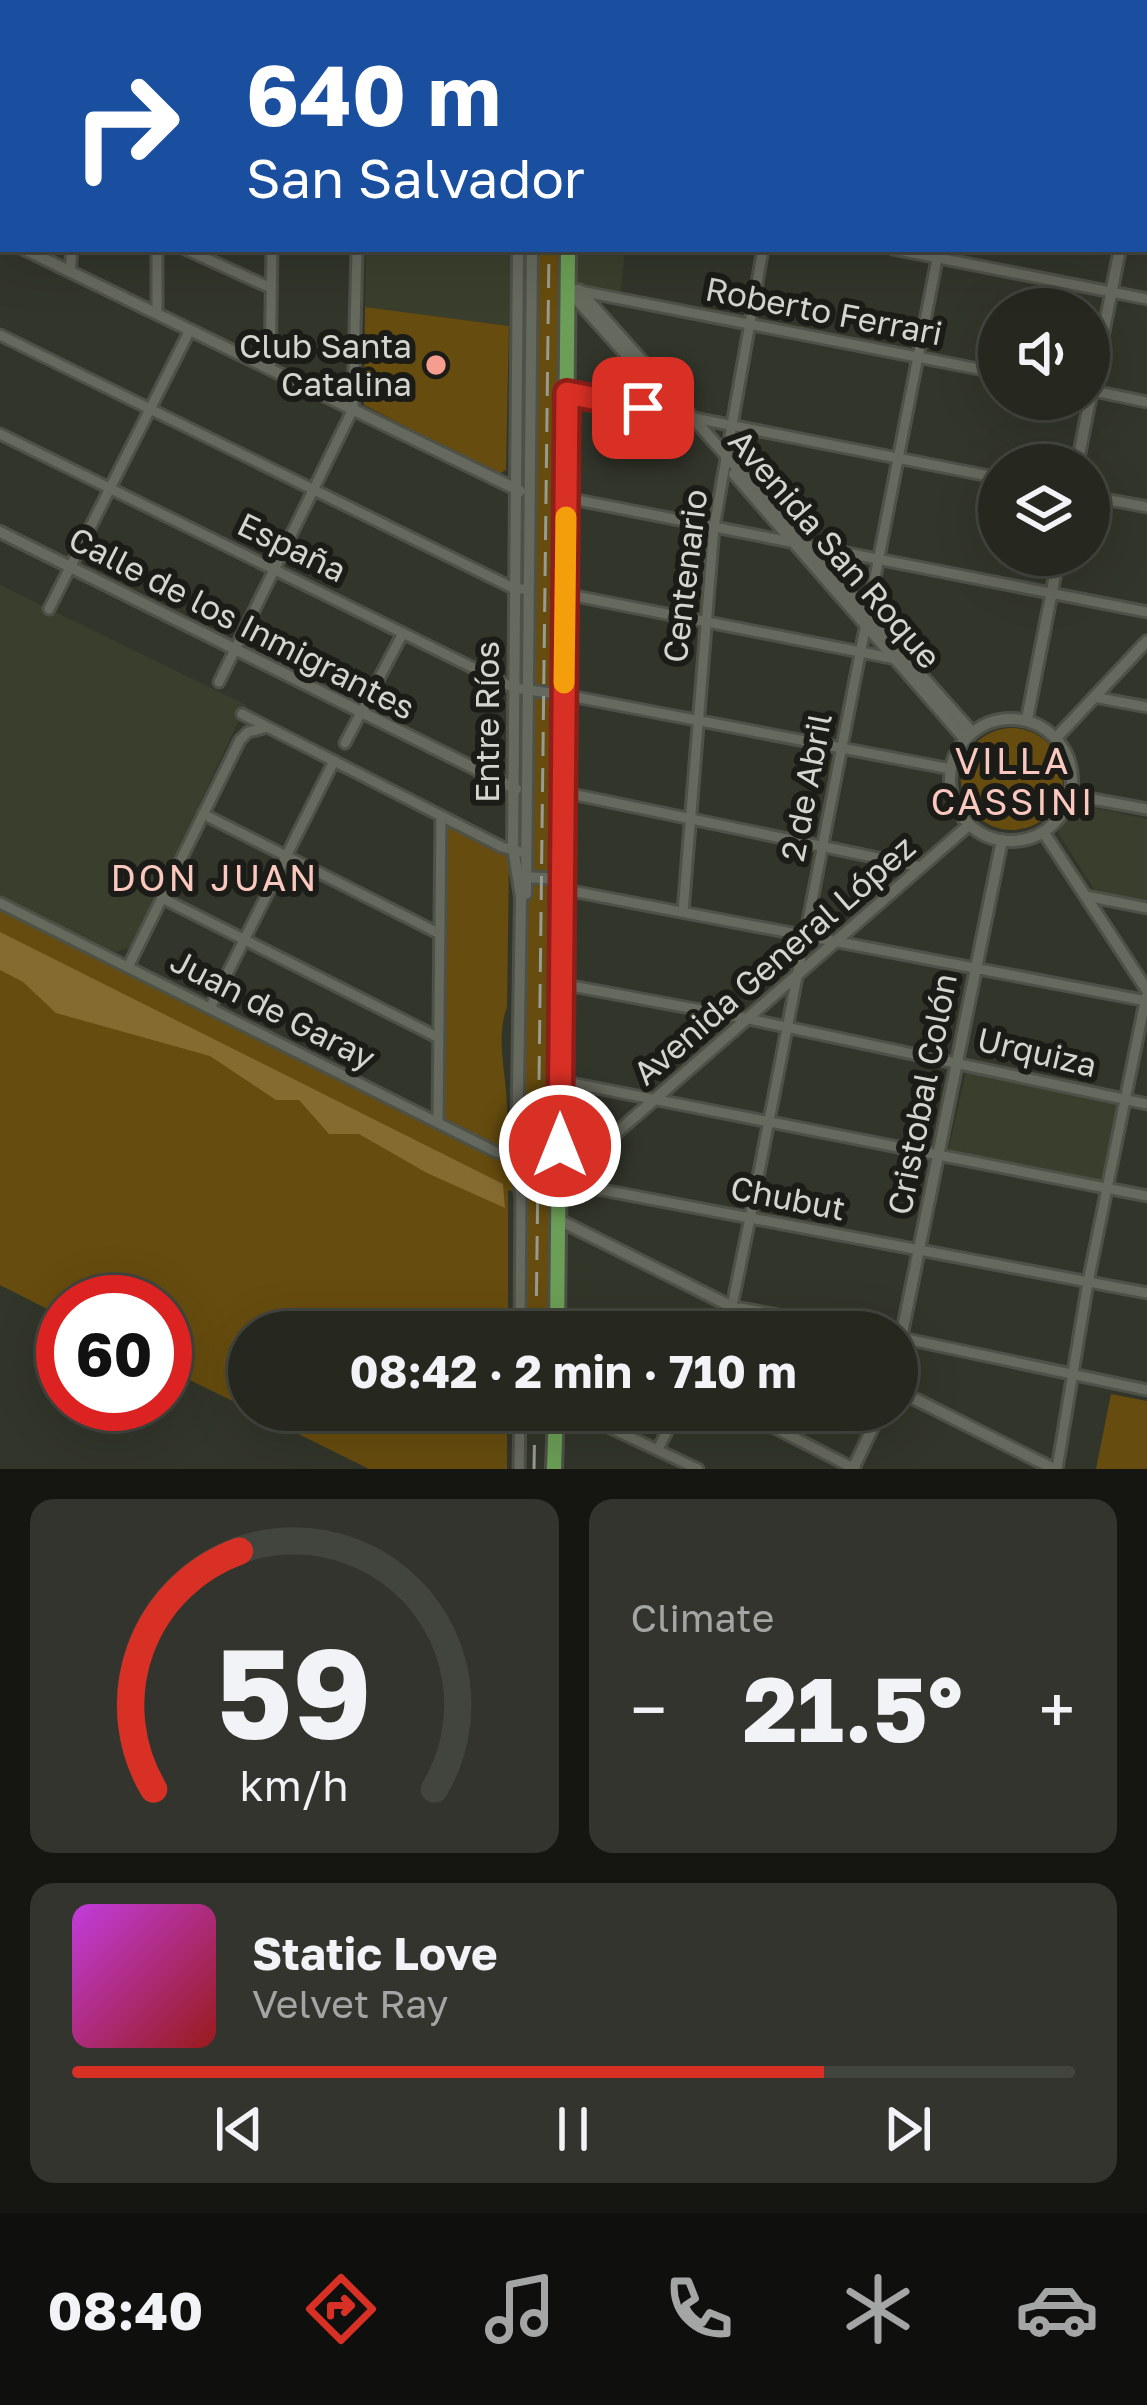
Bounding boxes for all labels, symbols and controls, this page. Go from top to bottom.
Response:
text: 640 m [246,44,501,144]
icon: right [48,48,204,204]
text: San Salvador [246,145,585,210]
street label: Roberto Ferrari [702,268,946,353]
map controls [978,288,1110,576]
button: sound [978,288,1110,420]
place label: Club Santa Catalina [239,326,412,403]
marker: Club Santa Catalina [423,352,449,378]
pin [592,357,694,459]
icon: arrive [610,375,676,441]
street label: Avenida San Roque [721,422,950,676]
button: layers [978,444,1110,576]
street label: Centenario [655,487,714,665]
street label: España [232,504,353,589]
street label: Calle de los Inmigrantes [63,518,422,727]
street label: Entre Ríos [467,641,506,803]
street label: 2 de Abril [772,710,839,864]
district label: VILLA CASSINI [931,739,1095,823]
street label: Avenida General López [625,827,922,1092]
district label: DON JUAN [111,856,319,899]
street label: Juan de Garay [165,940,382,1077]
street label: Cristobal Colón [879,970,964,1218]
street label: Urquiza [974,1019,1101,1084]
position arrow [497,1083,623,1209]
street label: Chubut [727,1167,849,1228]
speed limit sign: 60 [36,1275,192,1431]
text: 08:42 · 2 min · 710 m [349,1344,797,1398]
text: Climate [631,1594,774,1641]
text: 59 [217,1616,372,1765]
text: 21.5° [743,1654,963,1762]
text: − [631,1669,667,1749]
text: + [1039,1669,1075,1749]
text: km/h [240,1759,349,1810]
text: Static Love [252,1926,498,1980]
text: Velvet Ray [252,1980,448,2027]
icon: previous [206,2096,272,2162]
icon: pause [540,2096,606,2162]
icon: next [875,2096,941,2162]
icon: directions [299,2267,383,2351]
icon: music [478,2267,562,2351]
icon: phone [657,2267,741,2351]
icon: climate [836,2267,920,2351]
icon: car [1015,2267,1099,2351]
text: 08:40 [48,2277,203,2342]

